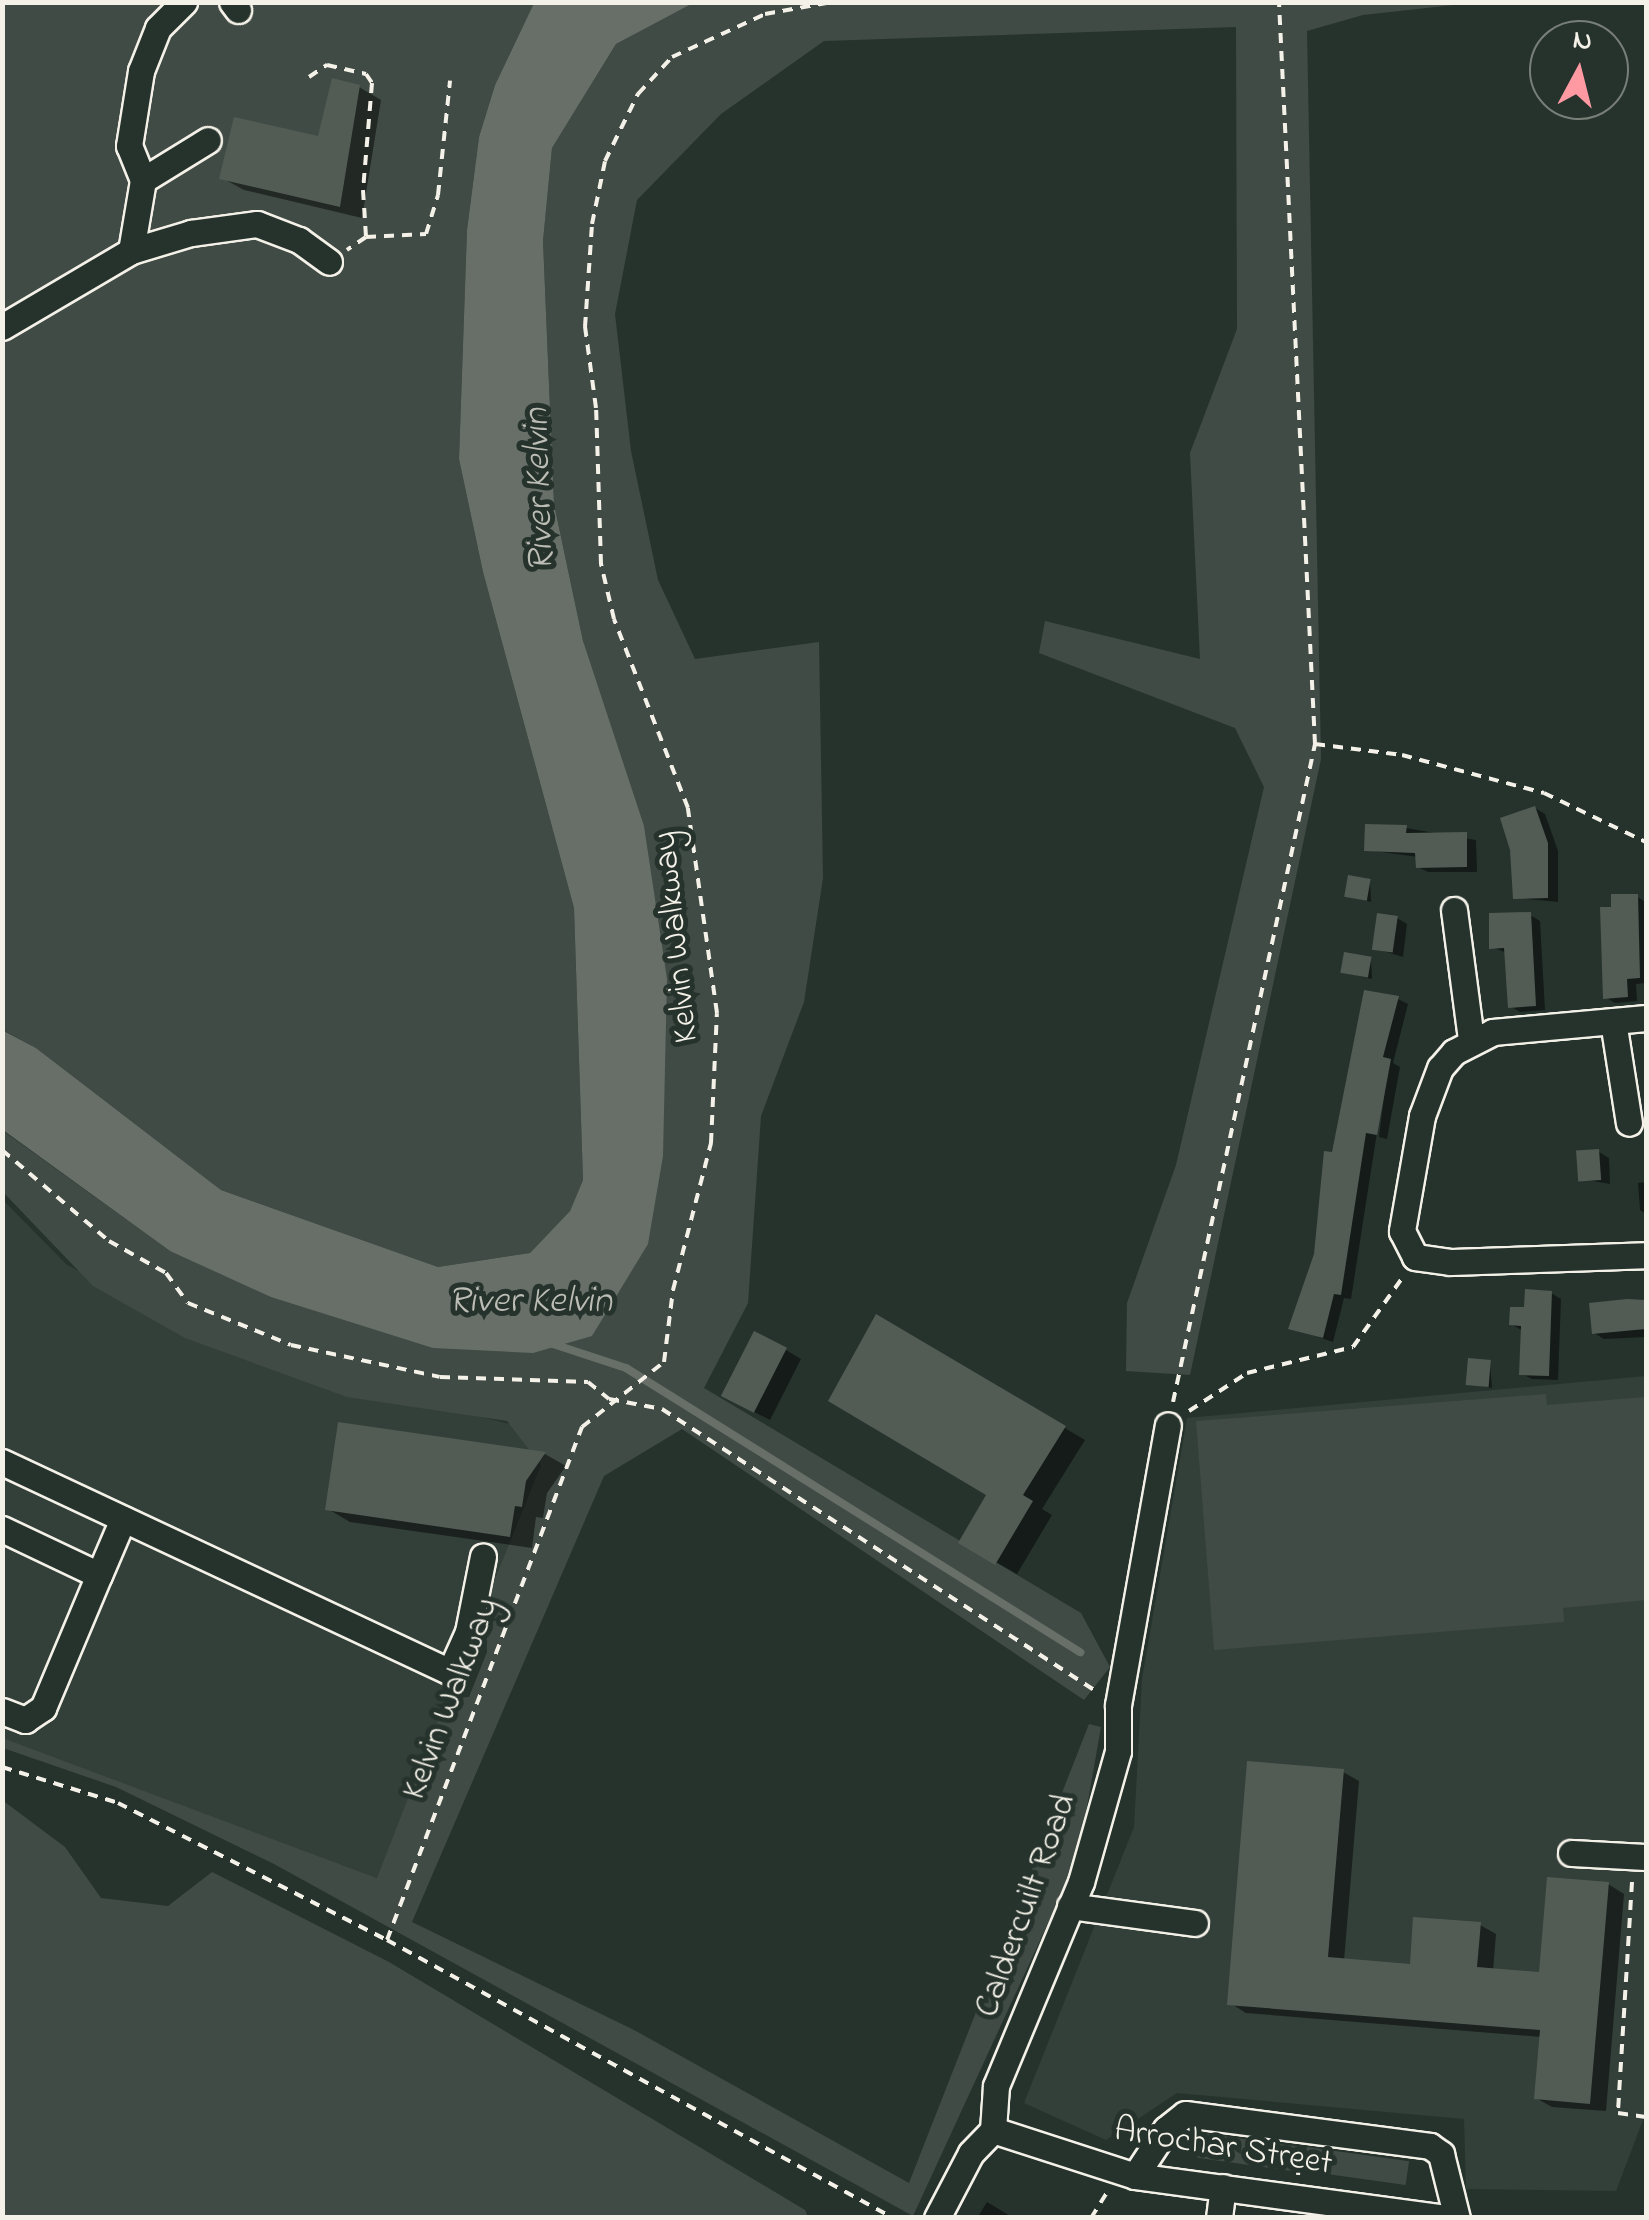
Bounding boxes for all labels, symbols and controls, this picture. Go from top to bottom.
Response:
north arrow [1529,20,1629,120]
text: N [1571,20,1594,63]
water label: River Kelvin [515,407,567,573]
street label: Kelvin Walkway [645,829,709,1045]
water label: River Kelvin [448,1280,612,1326]
street label: Kelvin Walkway [394,1592,510,1806]
street label: Caldercuilt Road [967,1789,1087,2023]
street label: Arrochar Street [1111,2110,1335,2186]

